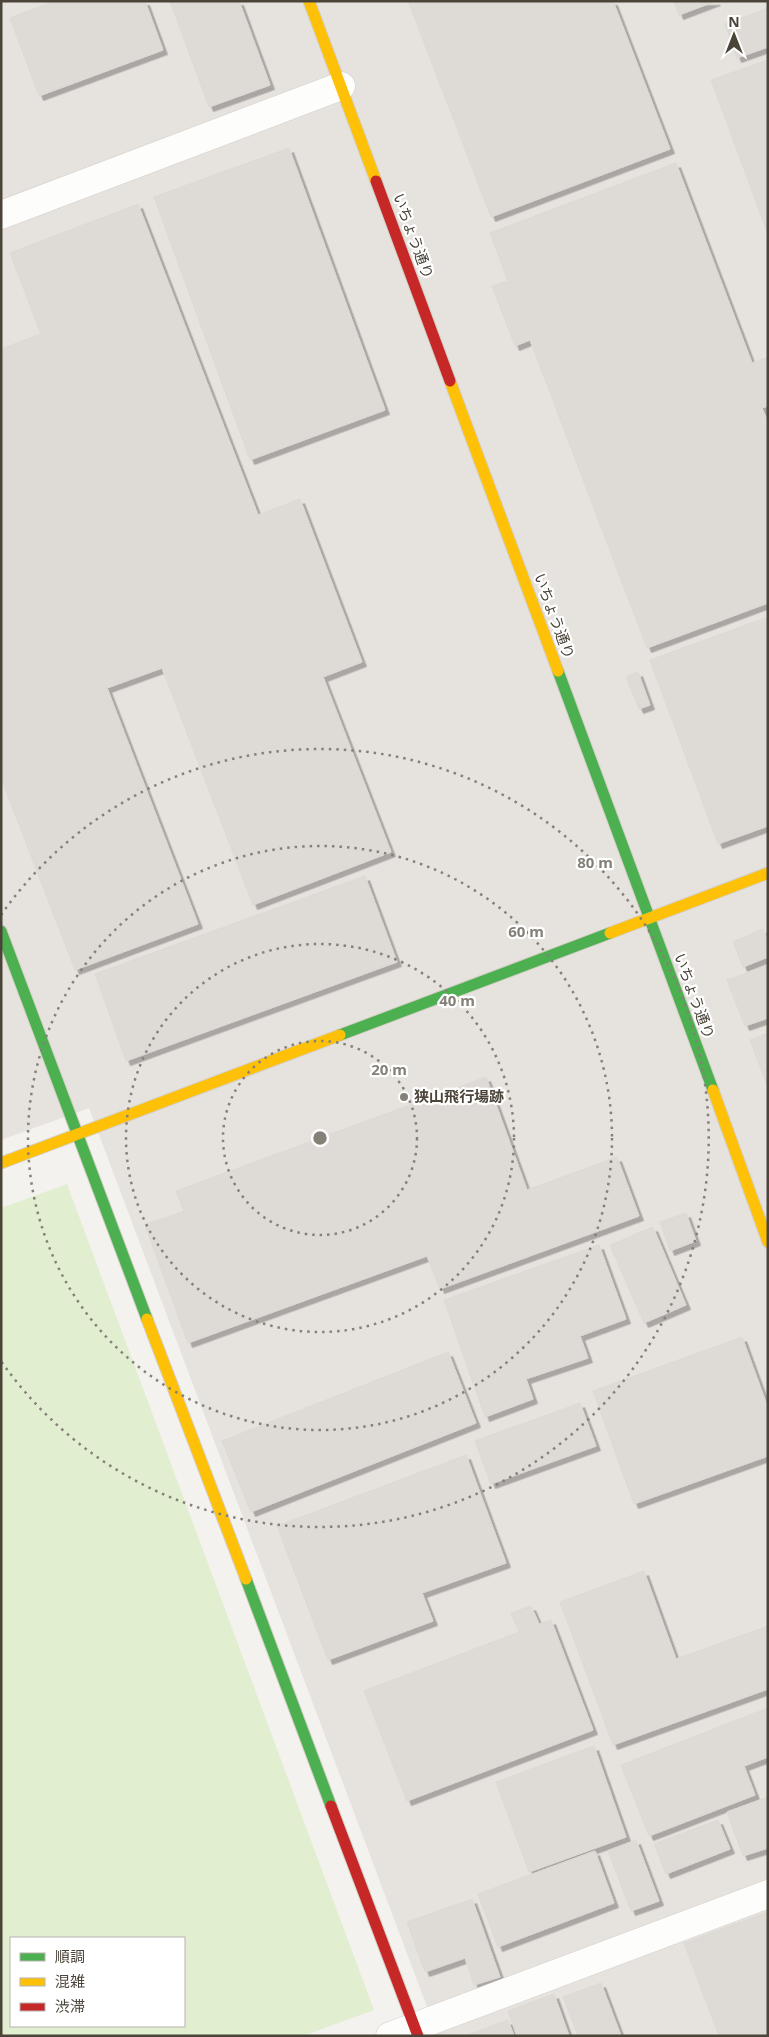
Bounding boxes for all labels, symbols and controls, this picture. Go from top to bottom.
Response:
north arrow [709,10,759,60]
text: N [728,12,740,31]
street label: いちょう通り [389,190,439,281]
street label: いちょう通り [530,570,580,661]
text: 80 m [577,852,613,872]
text: 60 m [508,921,544,941]
street label: いちょう通り [670,950,720,1041]
text: 40 m [439,990,475,1010]
text: 20 m [371,1059,407,1079]
place label: 狭山飛行場跡 [414,1086,504,1106]
marker: 狭山飛行場跡 [398,1091,410,1103]
centre of rings [311,1129,329,1147]
legend [10,1937,185,2027]
text: 順調 [55,1946,85,1966]
text: 混雑 [55,1971,85,1991]
text: 渋滞 [55,1996,85,2016]

